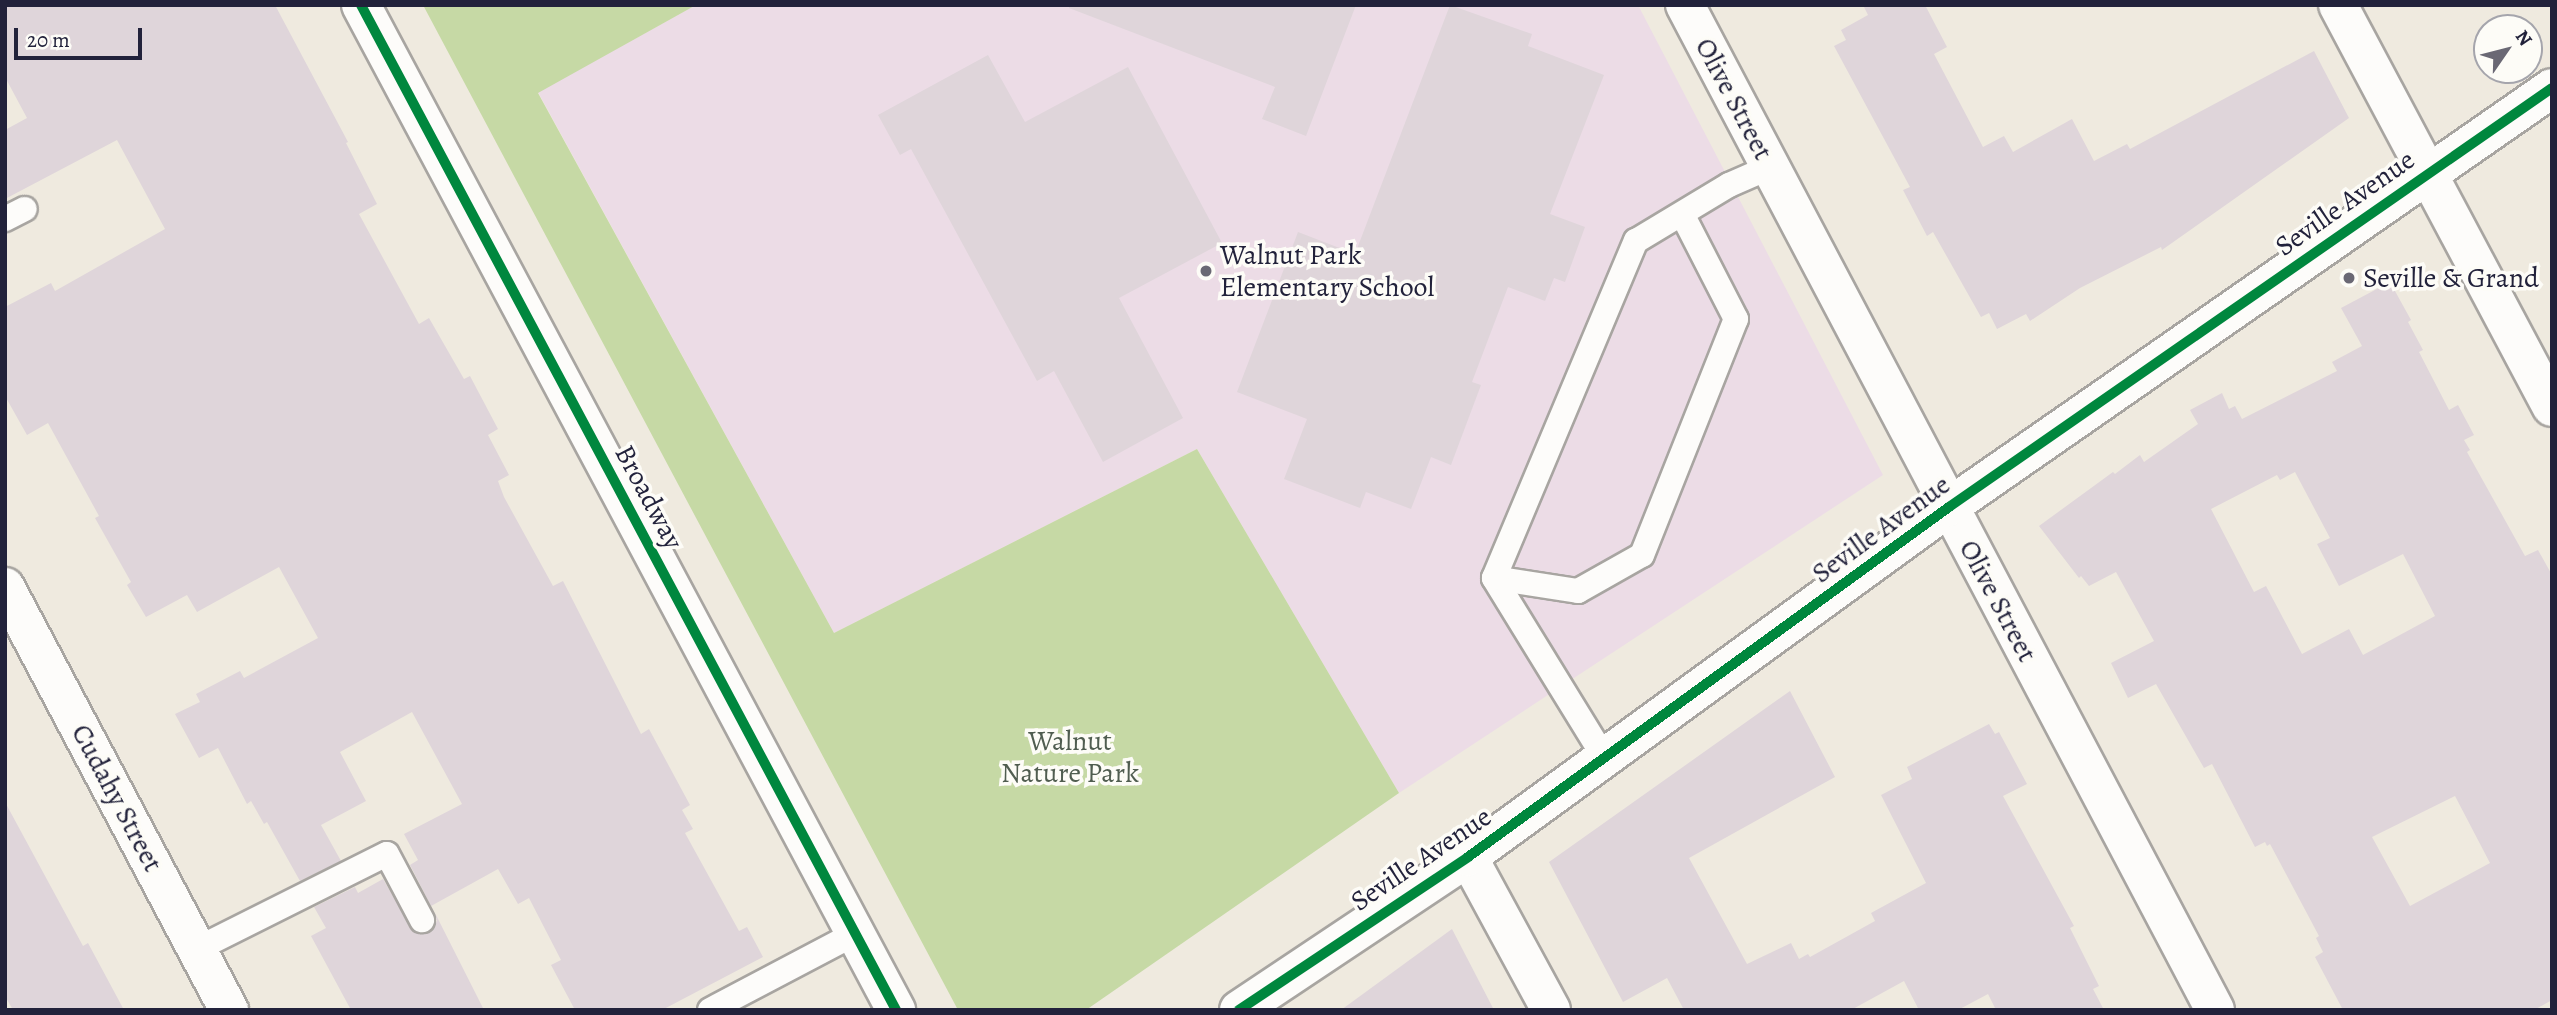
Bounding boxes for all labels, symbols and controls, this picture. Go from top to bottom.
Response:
scale bar [18,14,145,58]
north arrow [2473,14,2543,84]
text: N [2509,25,2538,51]
text: 20 m [27,26,70,54]
street label: Olive Street [1688,32,1780,166]
street label: Seville Avenue [2269,143,2421,263]
place label: Walnut Park Elementary School [1220,238,1434,304]
place label: Seville & Grand [2363,261,2539,295]
marker: Walnut Park Elementary School [1198,263,1214,279]
marker: Seville & Grand [2341,270,2357,286]
street label: Broadway [608,439,690,555]
street label: Seville Avenue [1805,468,1957,590]
street label: Olive Street [1952,534,2044,668]
street label: Cudahy Street [64,719,170,877]
park label: Walnut Nature Park [1001,724,1139,790]
street label: Seville Avenue [1344,800,1498,918]

